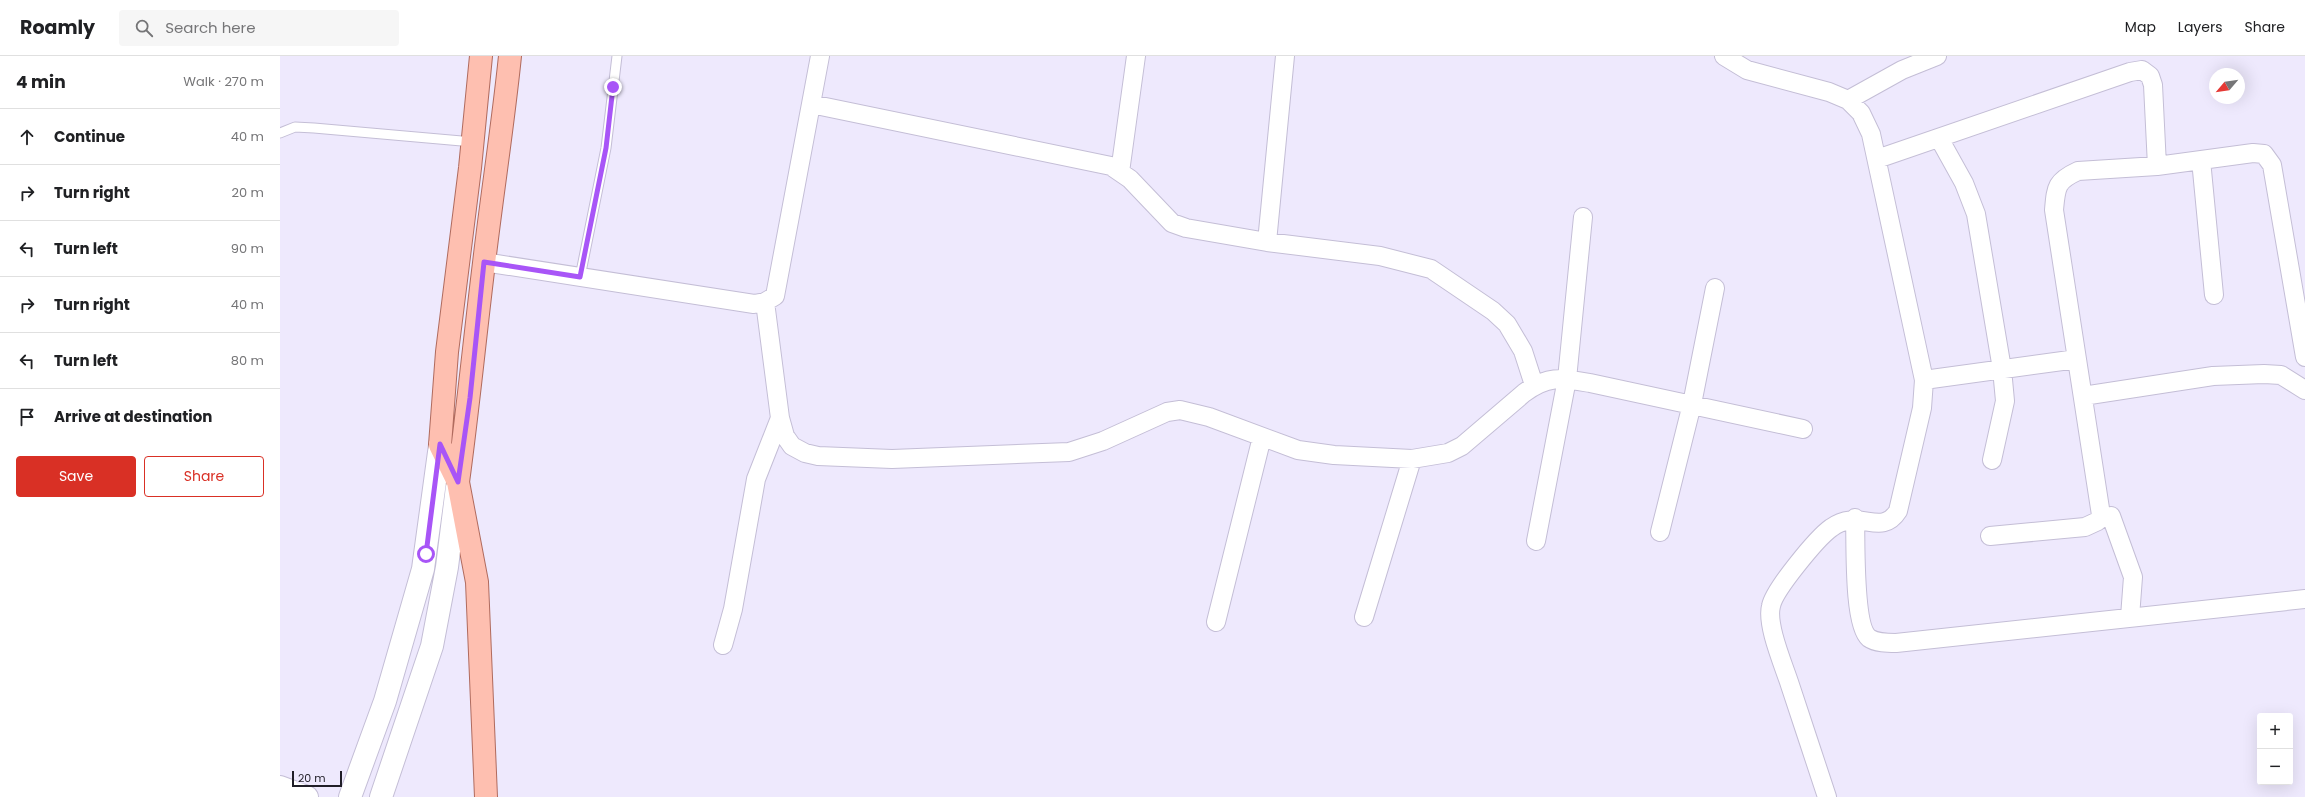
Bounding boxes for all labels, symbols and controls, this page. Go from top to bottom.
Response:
search box [119,10,399,46]
text: Roamly [20,14,95,41]
icon: search [133,17,155,39]
text: Search here [165,17,256,38]
text: Map [2125,17,2156,37]
text: Layers [2178,17,2222,37]
text: Share [2244,17,2285,37]
north arrow [2209,68,2245,104]
text: 4 min [16,70,66,94]
text: Walk · 270 m [183,72,264,91]
route end [604,78,622,96]
icon: ahead [16,126,38,148]
text: Continue [54,126,125,147]
text: 40 m [231,127,264,146]
icon: right [16,182,38,204]
text: Turn right [54,182,130,203]
text: 20 m [231,183,264,202]
icon: left [16,238,38,260]
text: Turn left [54,238,118,259]
text: 90 m [231,239,264,258]
icon: right [16,294,38,316]
text: Turn right [54,294,130,315]
text: 40 m [231,295,264,314]
icon: left [16,350,38,372]
text: Turn left [54,350,118,371]
text: 80 m [231,351,264,370]
icon: arrive [16,406,38,428]
text: Arrive at destination [54,406,212,427]
button: Save [16,456,136,497]
button: Share [144,456,264,497]
route start [417,545,435,563]
map controls [2257,713,2293,785]
button: + [2257,713,2293,749]
button: − [2257,749,2293,785]
scale bar [292,769,342,788]
text: 20 m [298,770,326,786]

